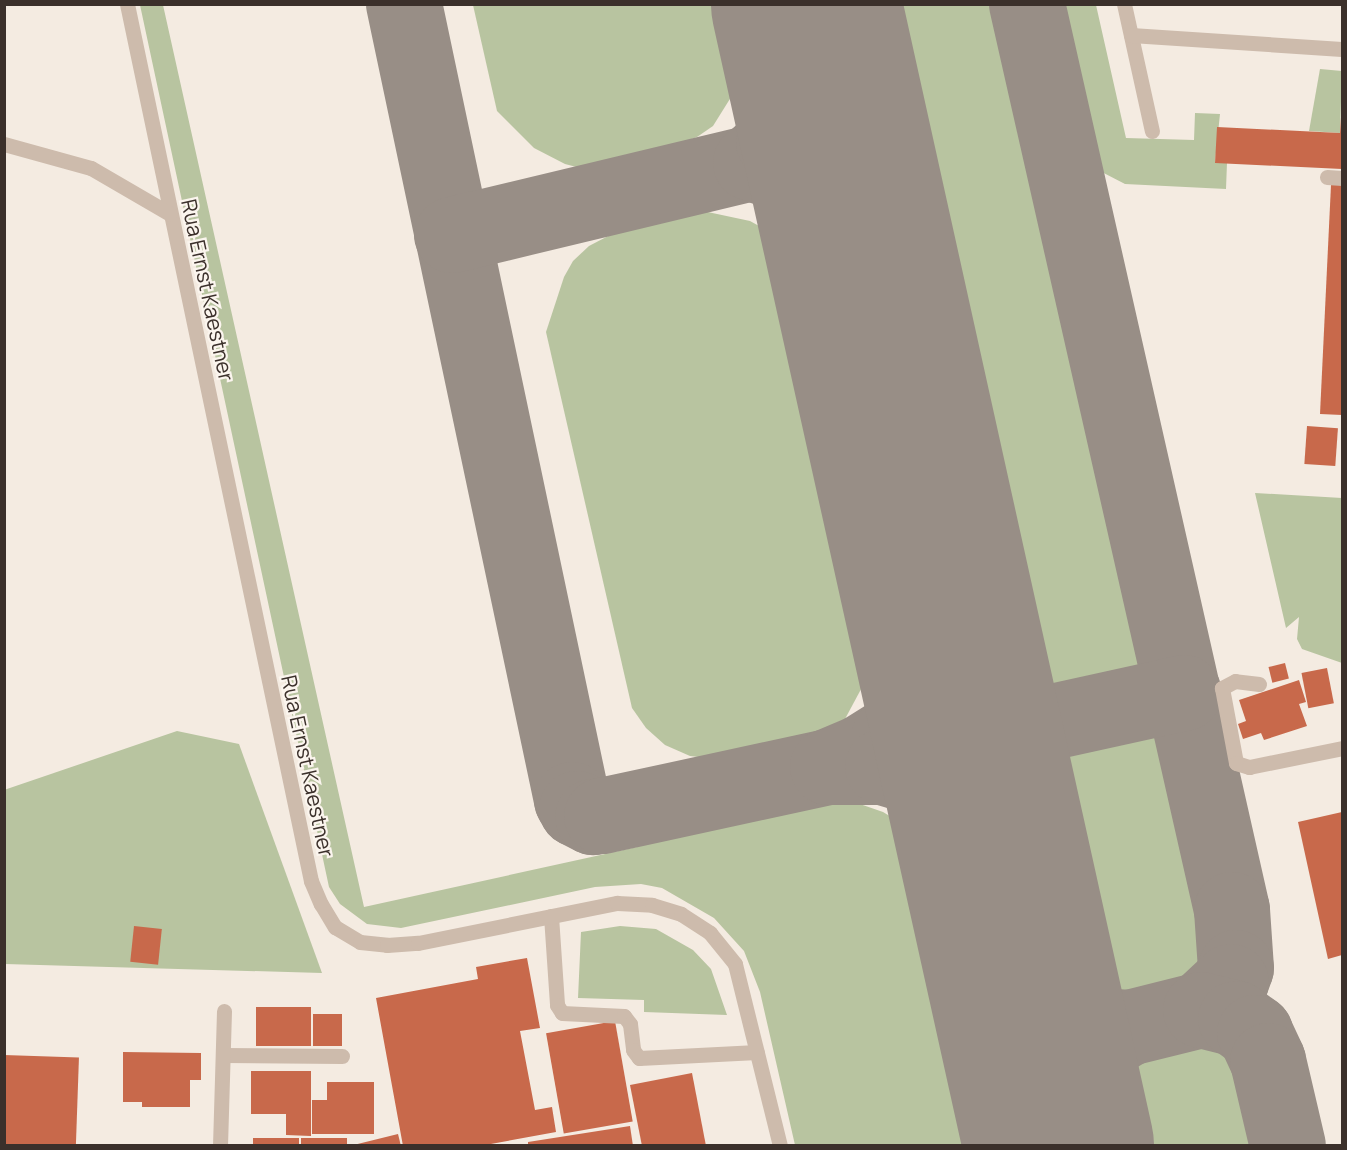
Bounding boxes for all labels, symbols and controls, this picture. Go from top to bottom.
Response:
street label: Rua Ernst Kaestner [176,197,240,383]
street label: Rua Ernst Kaestner [276,673,340,859]

